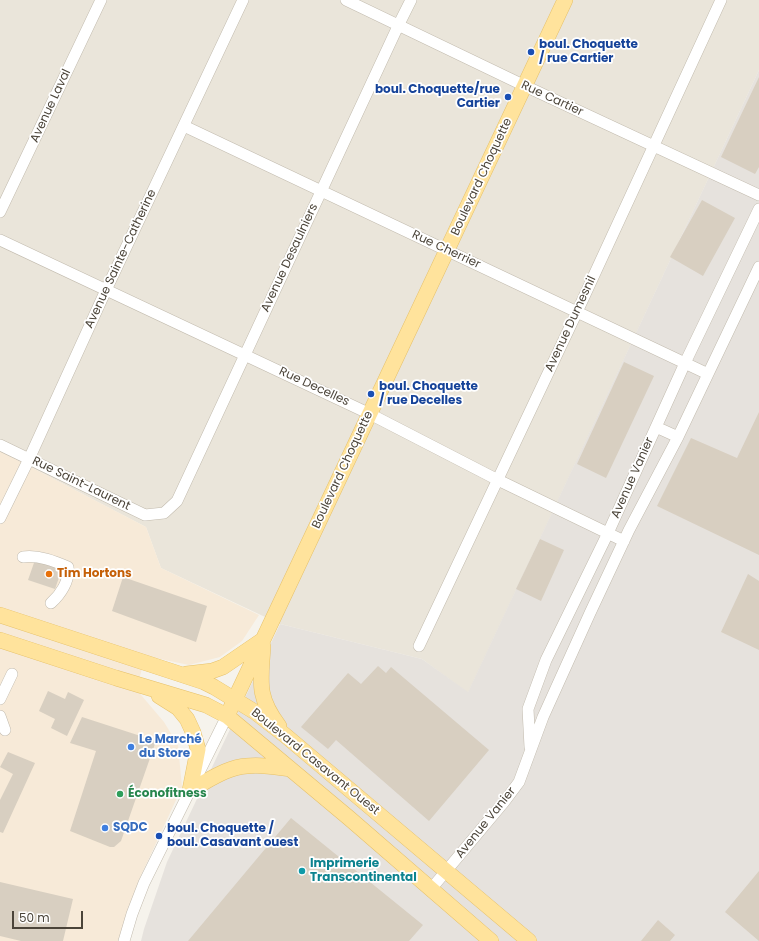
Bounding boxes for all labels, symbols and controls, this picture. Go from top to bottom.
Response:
place label: boul. Choquette / rue Cartier [539,38,638,66]
marker: boul. Choquette / rue Cartier [526,47,536,57]
street label: Avenue Laval [28,67,74,145]
street label: Rue Cartier [519,78,585,120]
place label: boul. Choquette/rue Cartier [375,83,500,111]
marker: boul. Choquette/rue Cartier [503,92,513,102]
street label: Boulevard Choquette [448,116,516,238]
street label: Avenue Sainte-Catherine [82,187,160,331]
street label: Avenue Desaulniers [259,201,321,315]
street label: Rue Cherrier [410,228,482,272]
street label: Avenue Dumesnil [542,274,600,374]
street label: Rue Decelles [277,364,351,410]
place label: boul. Choquette / rue Decelles [379,380,478,408]
marker: boul. Choquette / rue Decelles [366,389,376,399]
street label: Boulevard Choquette [309,409,377,531]
street label: Avenue Vanier [609,435,657,521]
street label: Rue Saint-Laurent [30,454,132,514]
place label: Tim Hortons [57,567,132,581]
marker: Tim Hortons [44,569,54,579]
street label: Boulevard Casavant Ouest [248,706,382,818]
place label: Le Marché du Store [139,733,202,761]
marker: Le Marché du Store [126,742,136,752]
street label: Avenue Vanier [453,785,519,861]
place label: Éconofitness [128,787,207,801]
marker: Éconofitness [115,789,125,799]
place label: SQDC [113,821,148,835]
place label: boul. Choquette / boul. Casavant ouest [167,822,298,850]
marker: SQDC [100,823,110,833]
marker: boul. Choquette / boul. Casavant ouest [154,831,164,841]
place label: Imprimerie Transcontinental [310,857,417,885]
marker: Imprimerie Transcontinental [297,866,307,876]
scale bar [14,903,85,929]
text: 50 m [19,909,50,926]

